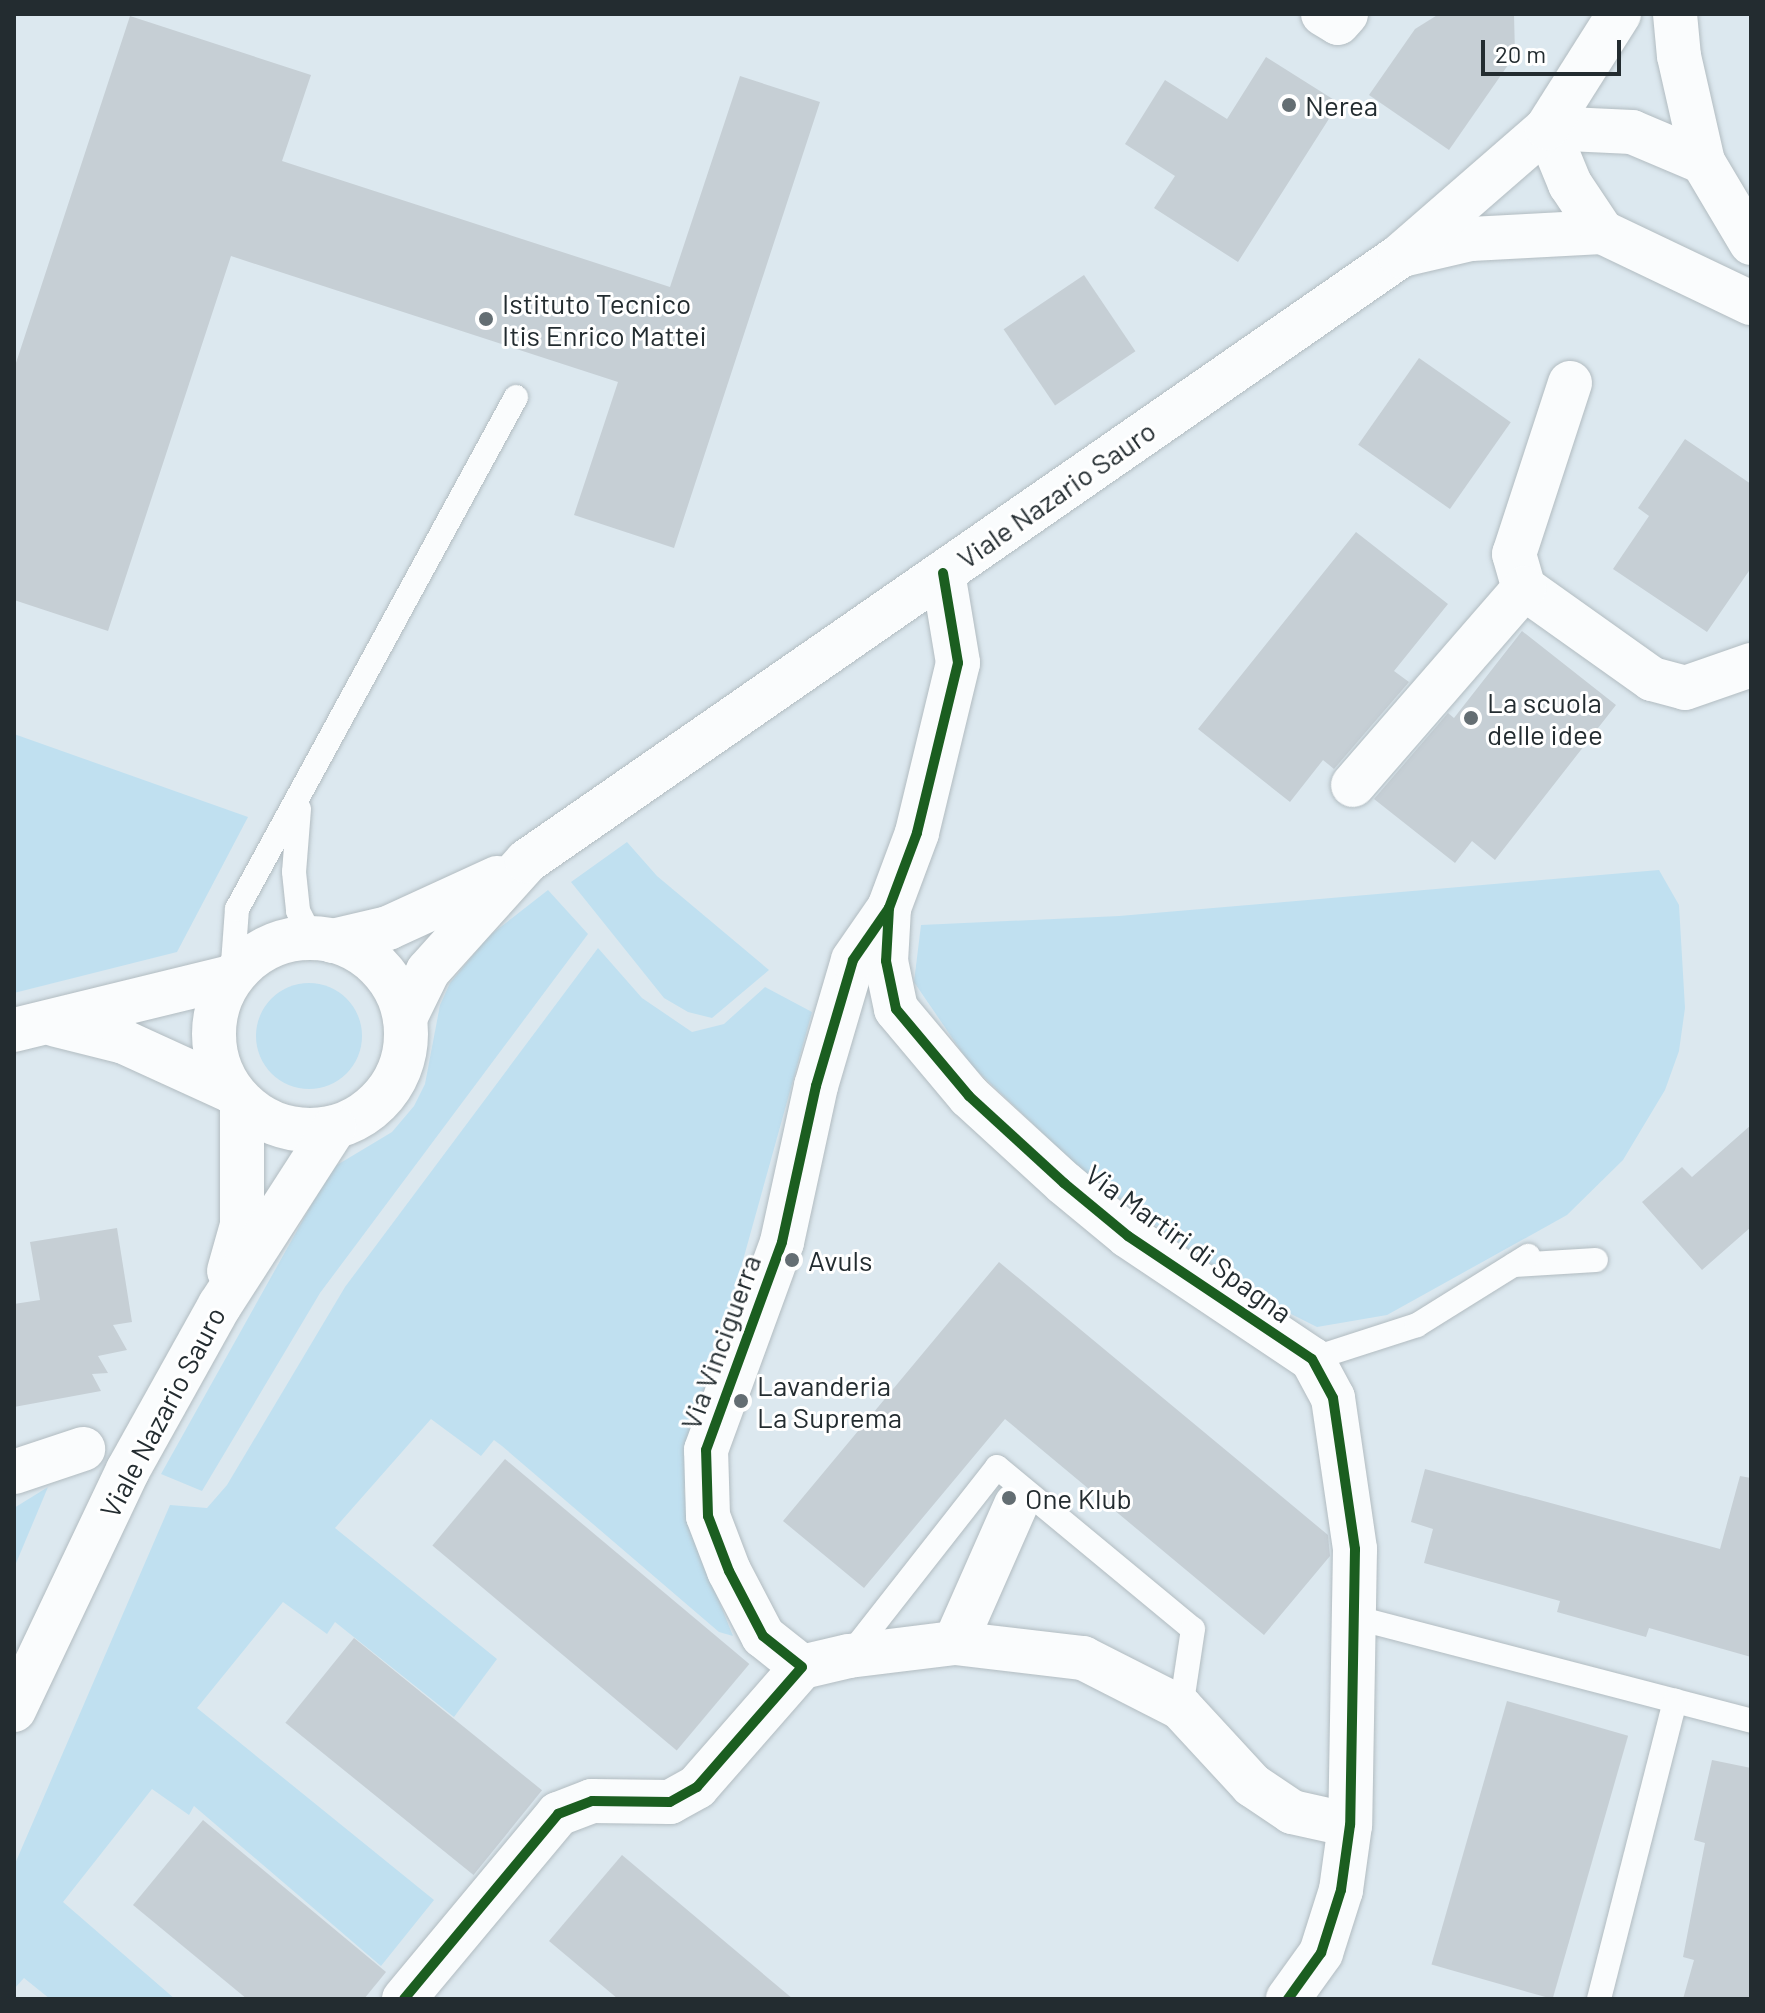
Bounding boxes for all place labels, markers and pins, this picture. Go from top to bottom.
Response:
place label: Nerea [1305,88,1378,122]
marker: Nerea [1280,96,1298,114]
place label: Istituto Tecnico Itis Enrico Mattei [502,286,707,352]
marker: Istituto Tecnico Itis Enrico Mattei [477,310,495,328]
place label: La scuola delle idee [1487,685,1603,751]
marker: La scuola delle idee [1462,709,1480,727]
place label: Avuls [808,1243,872,1277]
marker: Avuls [783,1251,801,1269]
place label: Lavanderia La Suprema [757,1368,902,1434]
marker: Lavanderia La Suprema [732,1392,750,1410]
place label: One Klub [1025,1481,1132,1515]
marker: One Klub [1000,1489,1018,1507]

